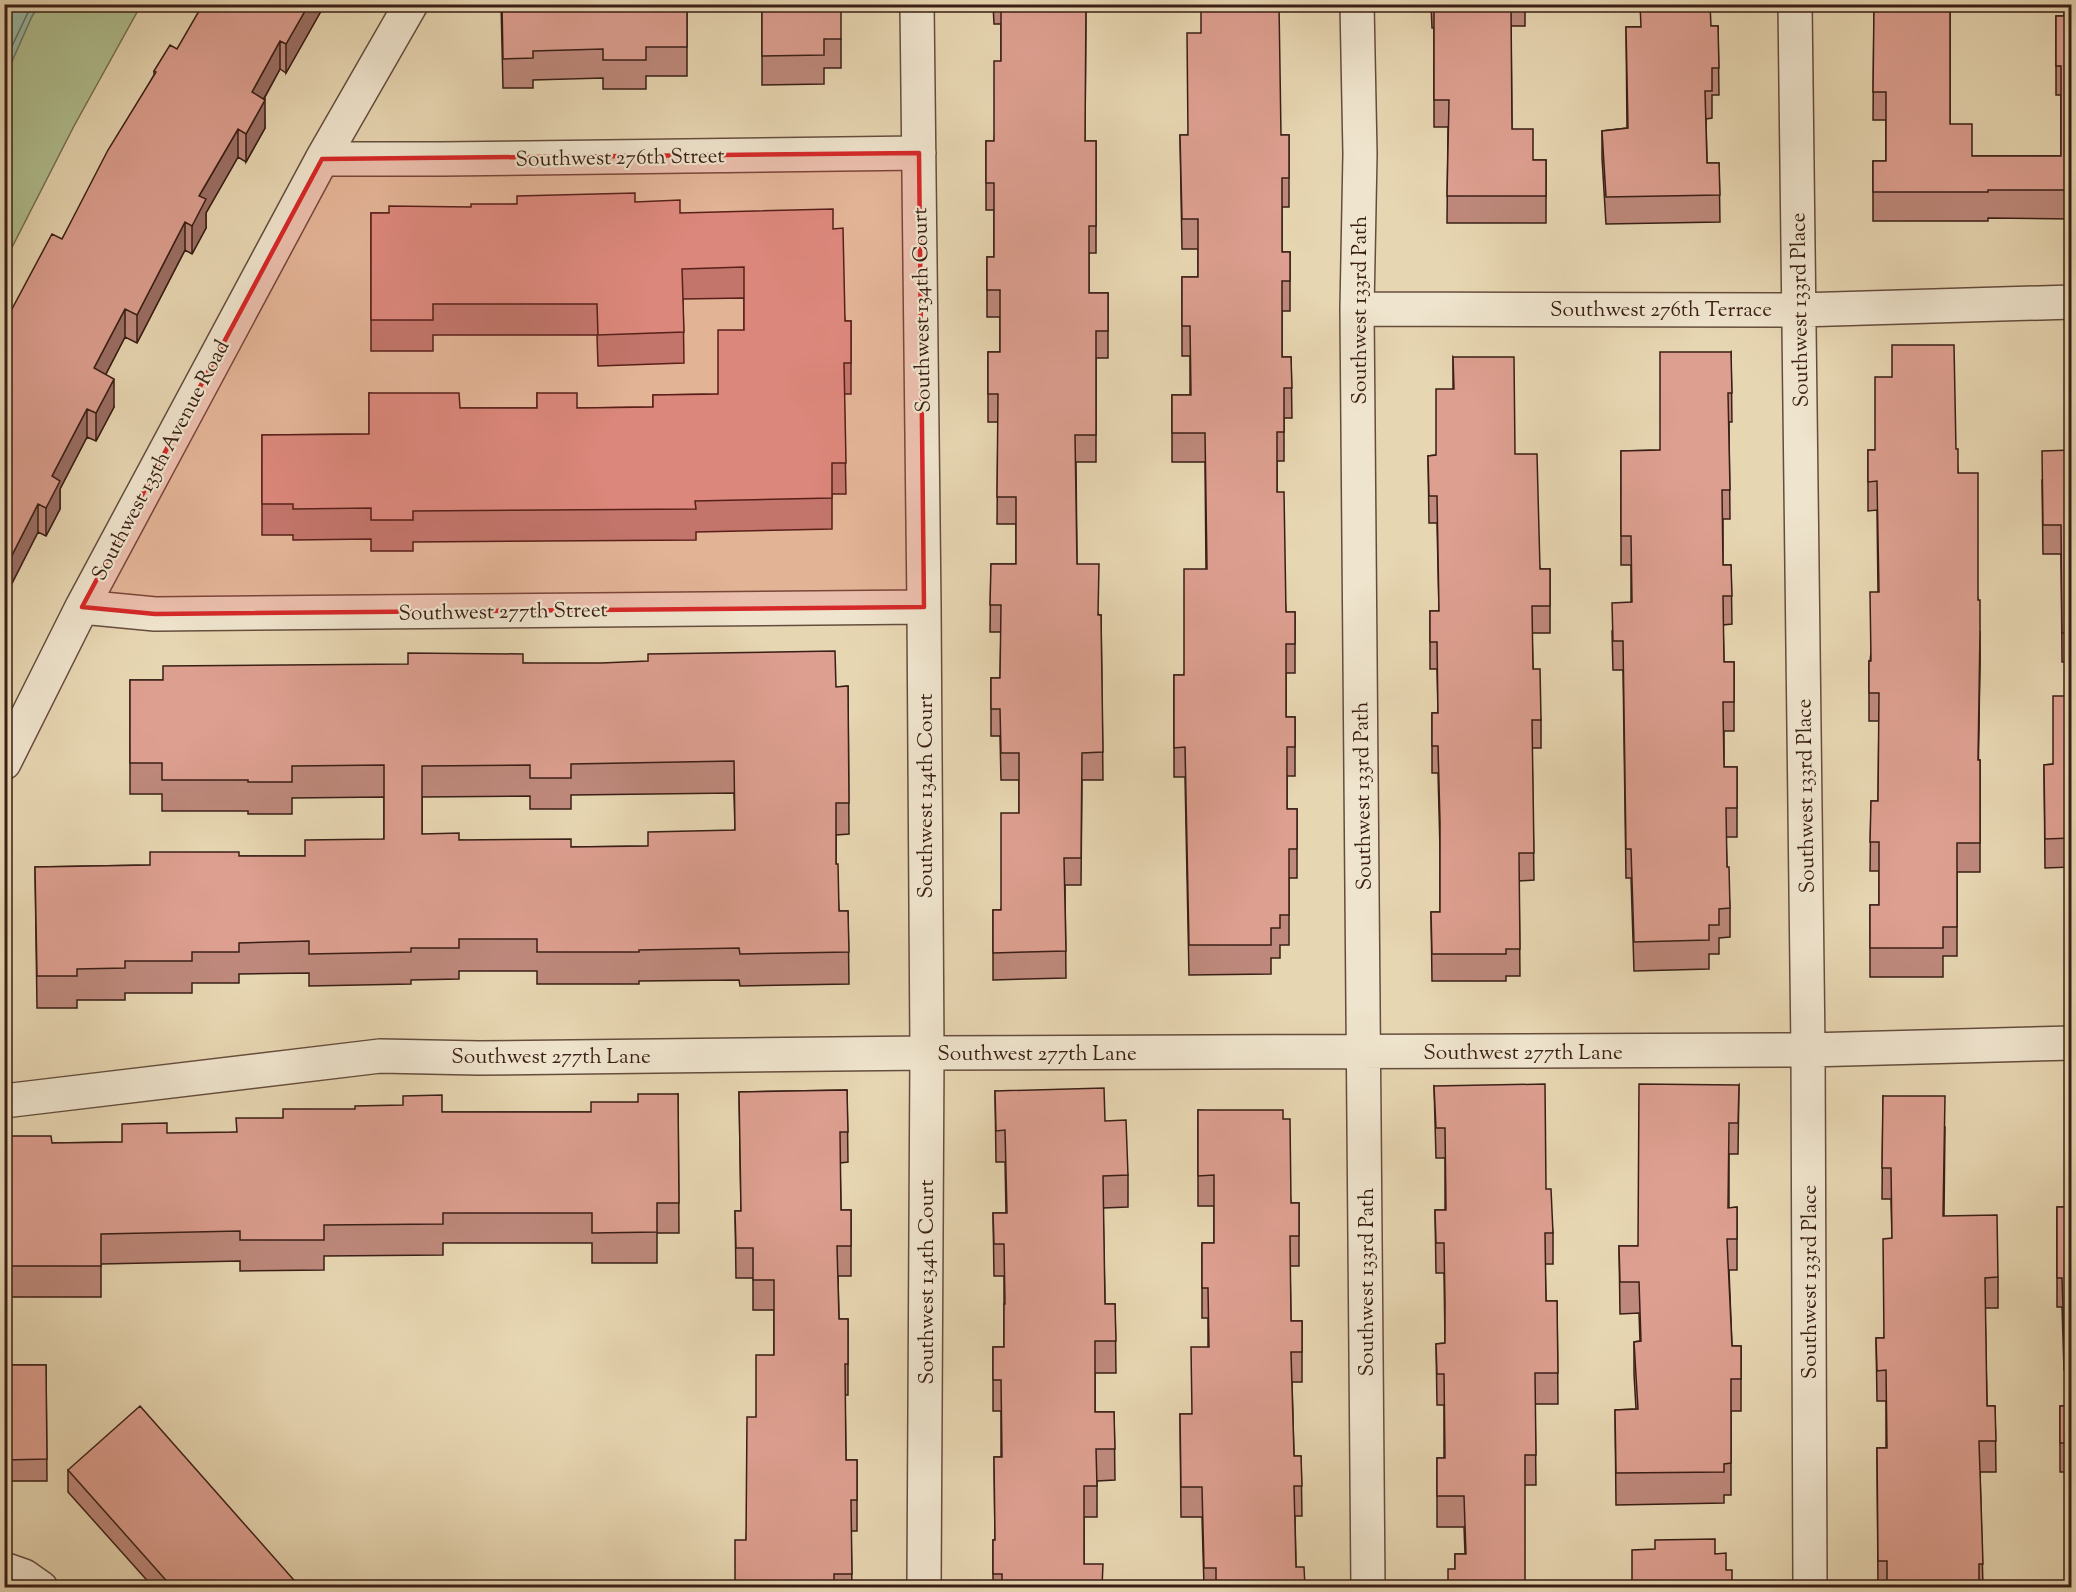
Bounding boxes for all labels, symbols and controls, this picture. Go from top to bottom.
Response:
street label: Southwest 276th Street [515,142,725,176]
street label: Southwest 134th Court [906,207,940,413]
street label: Southwest 133rd Place [1784,212,1818,408]
street label: Southwest 133rd Path [1346,216,1376,404]
street label: Southwest 276th Terrace [1550,296,1772,326]
street label: Southwest 135th Avenue Road [85,335,238,587]
street label: Southwest 277th Street [398,596,608,630]
street label: Southwest 134th Court [912,693,942,899]
street label: Southwest 133rd Place [1790,698,1824,894]
street label: Southwest 133rd Path [1347,701,1381,891]
street label: Southwest 277th Lane [1423,1039,1623,1069]
street label: Southwest 277th Lane [937,1040,1137,1070]
street label: Southwest 277th Lane [451,1043,651,1073]
street label: Southwest 134th Court [913,1179,943,1385]
street label: Southwest 133rd Place [1796,1185,1826,1379]
street label: Southwest 133rd Path [1353,1188,1383,1376]

